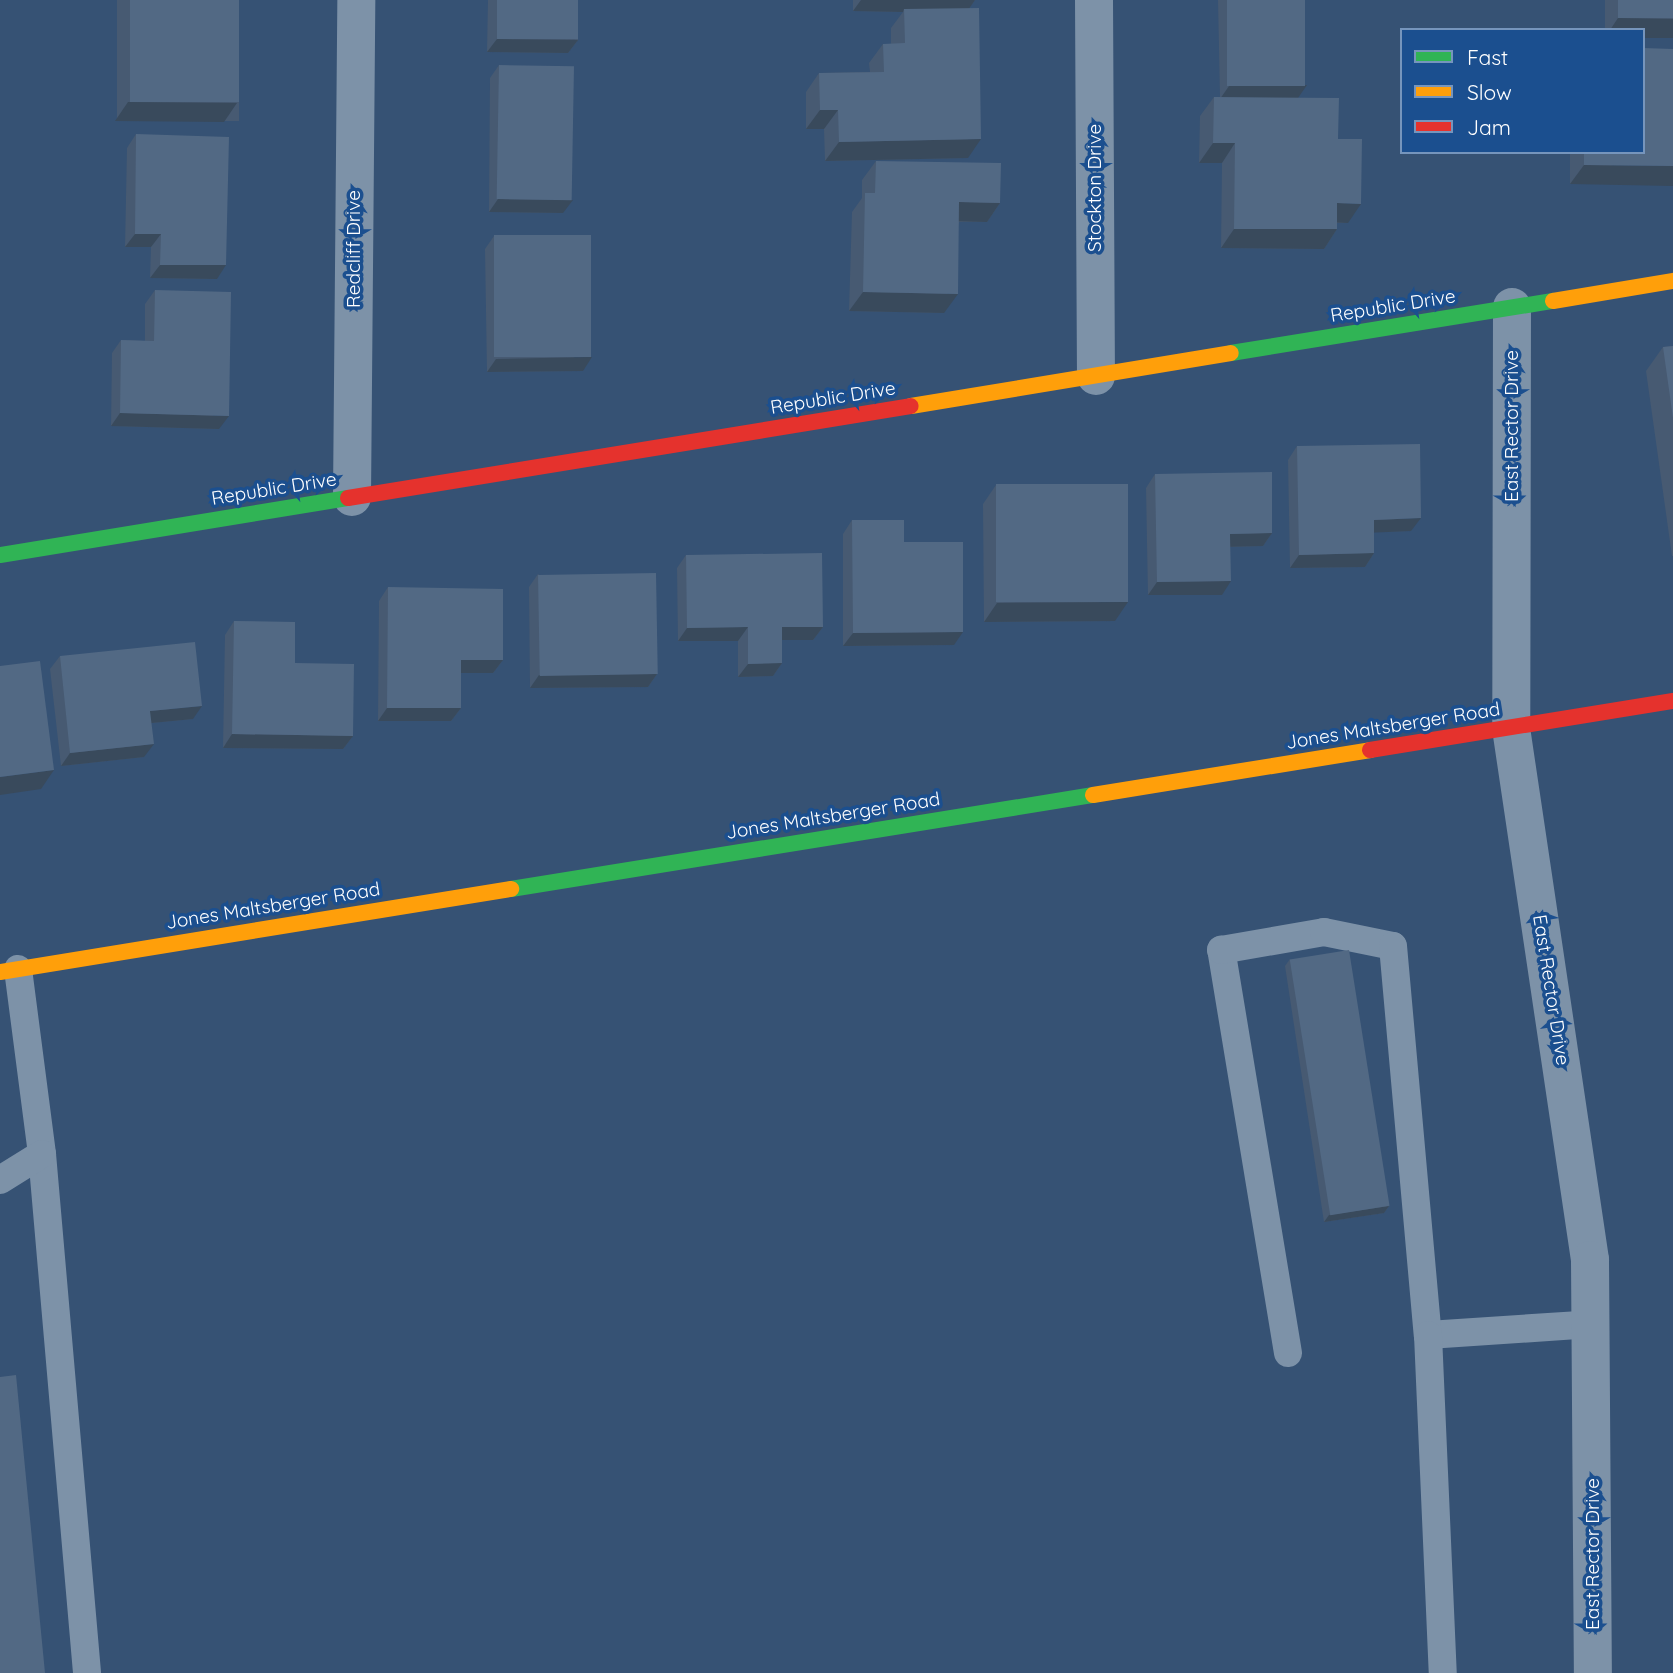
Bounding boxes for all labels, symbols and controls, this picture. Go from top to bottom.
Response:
legend [1400,28,1645,154]
text: Fast [1467,44,1508,70]
text: Slow [1467,79,1512,105]
text: Jam [1467,114,1511,140]
street label: Stockton Drive [1084,124,1106,252]
street label: Redcliff Drive [343,190,365,308]
street label: Republic Drive [1329,285,1457,327]
street label: East Rector Drive [1501,350,1523,502]
street label: Republic Drive [769,377,897,419]
street label: Republic Drive [210,468,338,510]
street label: Jones Maltsberger Road [1284,698,1502,754]
street label: Jones Maltsberger Road [724,788,942,844]
street label: Jones Maltsberger Road [164,878,382,934]
street label: East Rector Drive [1528,913,1574,1067]
street label: East Rector Drive [1582,1478,1604,1630]

